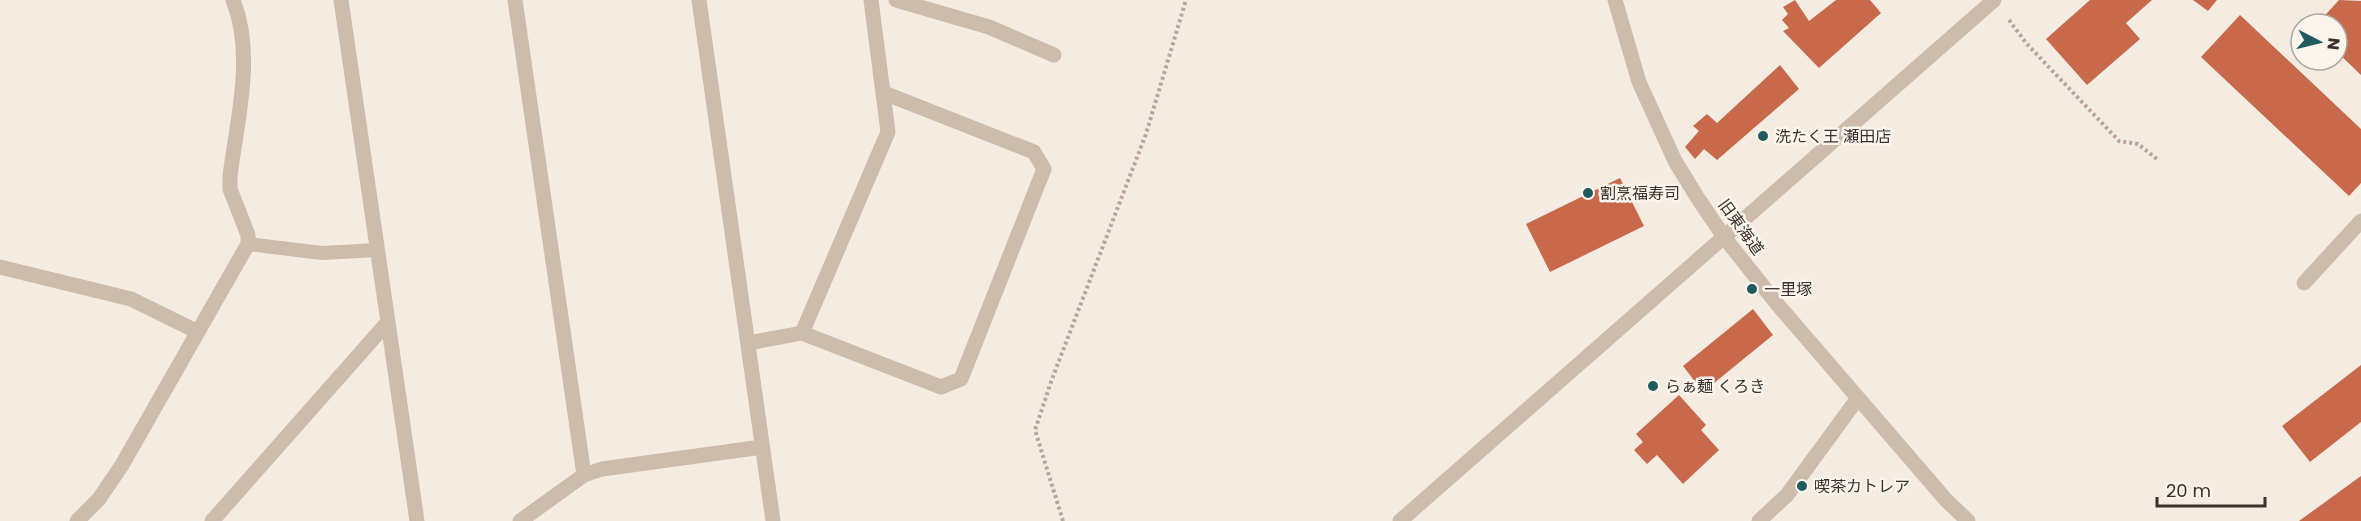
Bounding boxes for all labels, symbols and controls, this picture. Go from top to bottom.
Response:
north arrow [2289,12,2349,72]
text: N [2321,36,2346,51]
place label: 洗たく王 瀬田店 [1775,125,1891,148]
marker: 洗たく王 瀬田店 [1756,129,1770,143]
place label: 割烹福寿司 [1600,182,1680,205]
marker: 割烹福寿司 [1581,186,1595,200]
street label: 旧東海道 [1713,194,1769,260]
place label: 一里塚 [1764,278,1812,301]
marker: 一里塚 [1745,282,1759,296]
place label: らぁ麺 くろき [1665,375,1765,398]
marker: らぁ麺 くろき [1646,379,1660,393]
scale bar [2157,470,2265,508]
place label: 喫茶カトレア [1814,475,1910,498]
text: 20 m [2166,478,2211,503]
marker: 喫茶カトレア [1795,479,1809,493]

